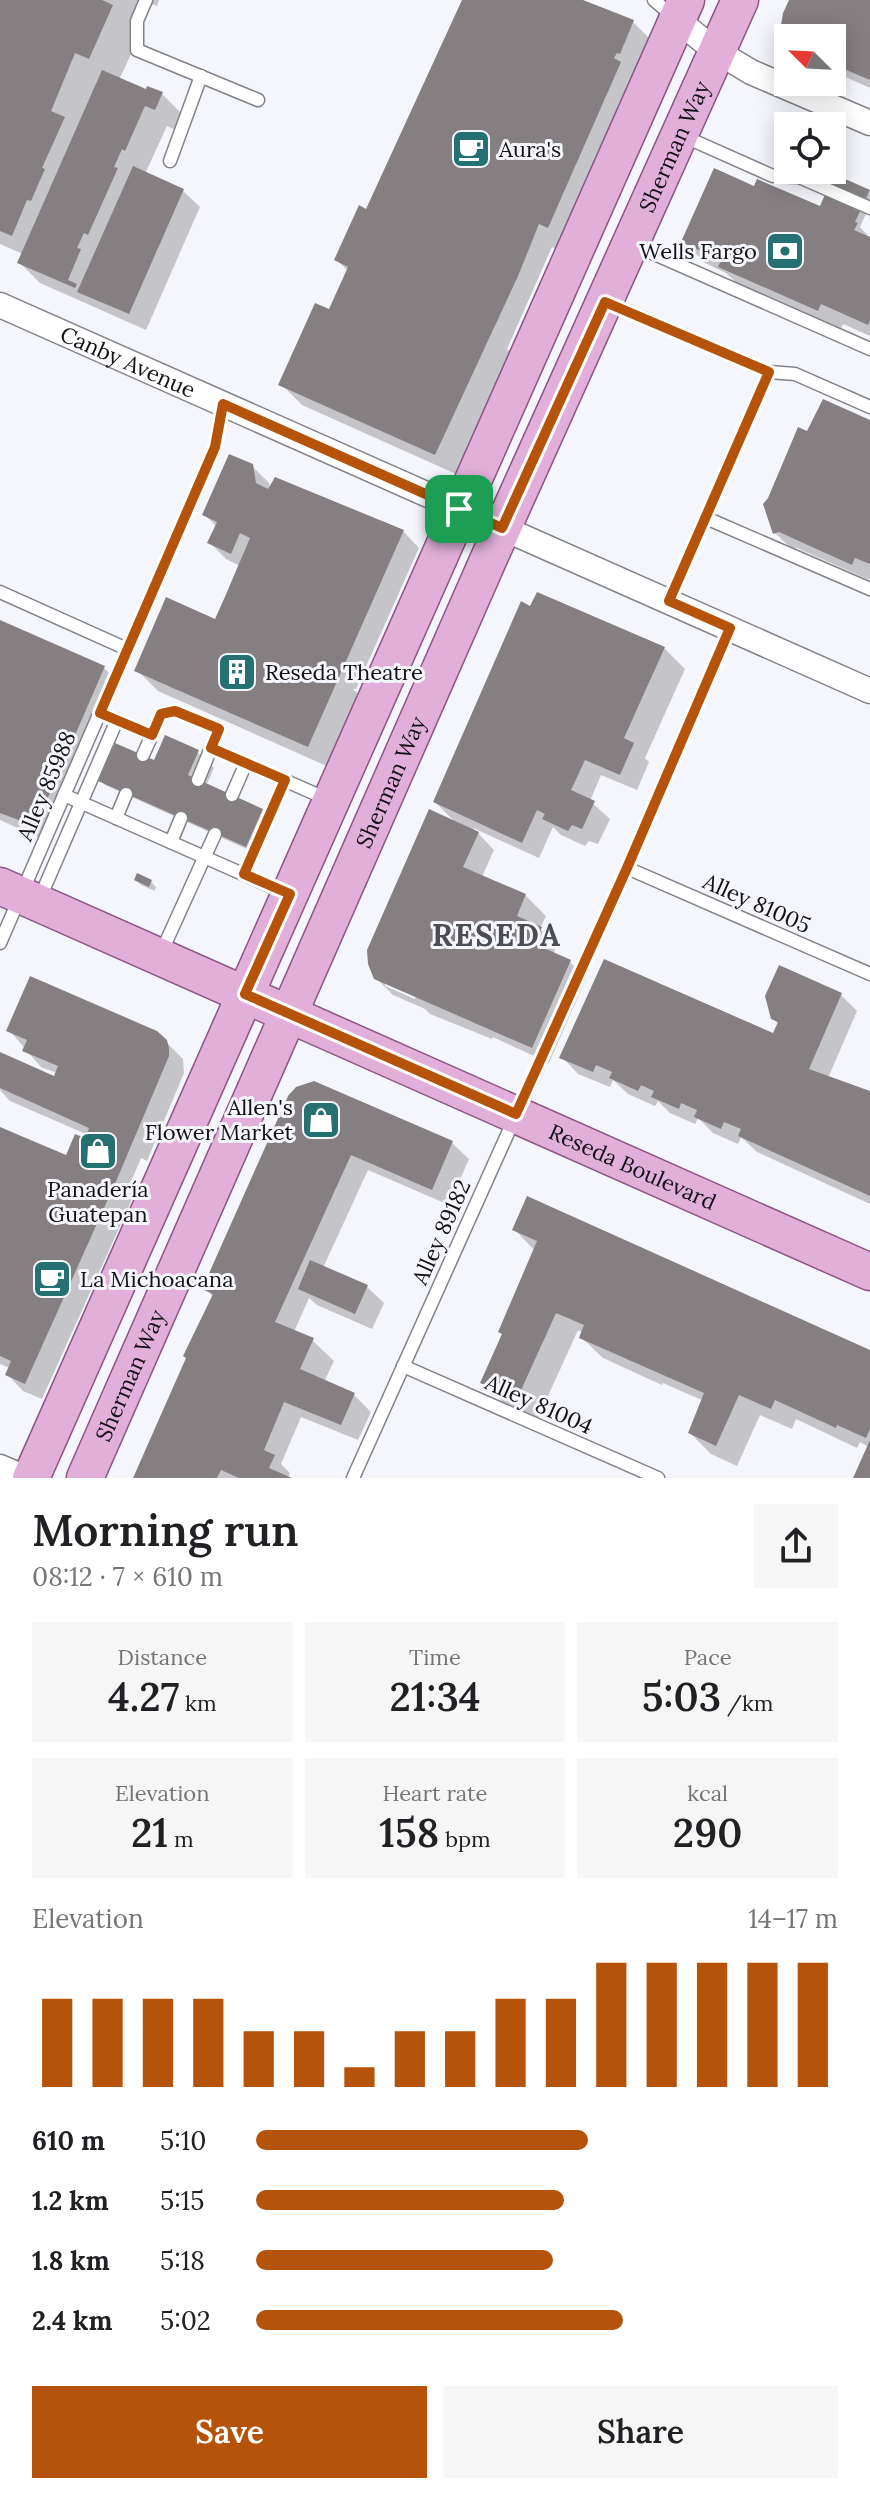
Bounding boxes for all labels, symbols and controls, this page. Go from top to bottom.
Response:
north arrow [774,24,846,96]
map controls [774,24,846,184]
street label: Sherman Way [632,76,716,217]
button: locate [774,112,846,184]
cafe icon: Aura's [450,128,492,170]
place label: Aura's [498,135,561,163]
bank icon: Wells Fargo [764,230,806,272]
place label: Wells Fargo [639,237,757,265]
street label: Canby Avenue [56,320,200,404]
pin [425,475,493,543]
icon: arrive [437,487,481,531]
building icon: Reseda Theatre [216,651,258,693]
place label: Reseda Theatre [265,658,423,686]
street label: Sherman Way [349,712,432,852]
street label: Alley 85988 [10,727,82,846]
street label: Alley 81005 [698,866,815,939]
district label: RESEDA [432,916,562,954]
place label: Allen's Flower Market [145,1093,293,1146]
shop icon: Allen's Flower Market [300,1099,342,1141]
street label: Reseda Boulevard [544,1117,721,1216]
shop icon: Panadería Guatepan [77,1130,119,1172]
place label: Panadería Guatepan [47,1175,149,1228]
street label: Alley 89182 [405,1175,477,1290]
cafe icon: La Michoacana [31,1258,73,1300]
place label: La Michoacana [80,1265,234,1293]
street label: Sherman Way [89,1305,171,1446]
street label: Alley 81004 [480,1368,597,1440]
text: Morning run [32,1502,299,1558]
button: share [754,1504,838,1588]
text: 08:12 · 7 × 610 m [32,1560,223,1593]
text: Distance [118,1643,207,1671]
text: Time [409,1643,461,1671]
text: Pace [684,1643,732,1671]
text: 4.27 [108,1671,179,1722]
text: 21:34 [389,1671,481,1722]
text: 5:03 [642,1671,721,1722]
text: km [179,1689,217,1717]
text: /km [721,1689,774,1717]
text: Elevation [115,1779,210,1807]
text: Heart rate [383,1779,487,1807]
text: kcal [687,1779,728,1807]
text: 21 [131,1807,168,1858]
text: 158 [379,1807,439,1858]
text: 290 [673,1807,743,1858]
text: m [168,1825,194,1853]
text: bpm [439,1825,491,1853]
text: Elevation [32,1902,144,1935]
text: 14–17 m [748,1902,838,1935]
text: 610 m [32,2124,105,2157]
text: 5:10 [160,2124,206,2157]
text: 1.2 km [32,2184,109,2217]
text: 5:15 [160,2184,204,2217]
text: 1.8 km [32,2244,110,2277]
text: 5:18 [160,2244,205,2277]
text: 2.4 km [32,2304,112,2337]
text: 5:02 [160,2304,211,2337]
button: Save [32,2386,427,2478]
button: Share [443,2386,838,2478]

